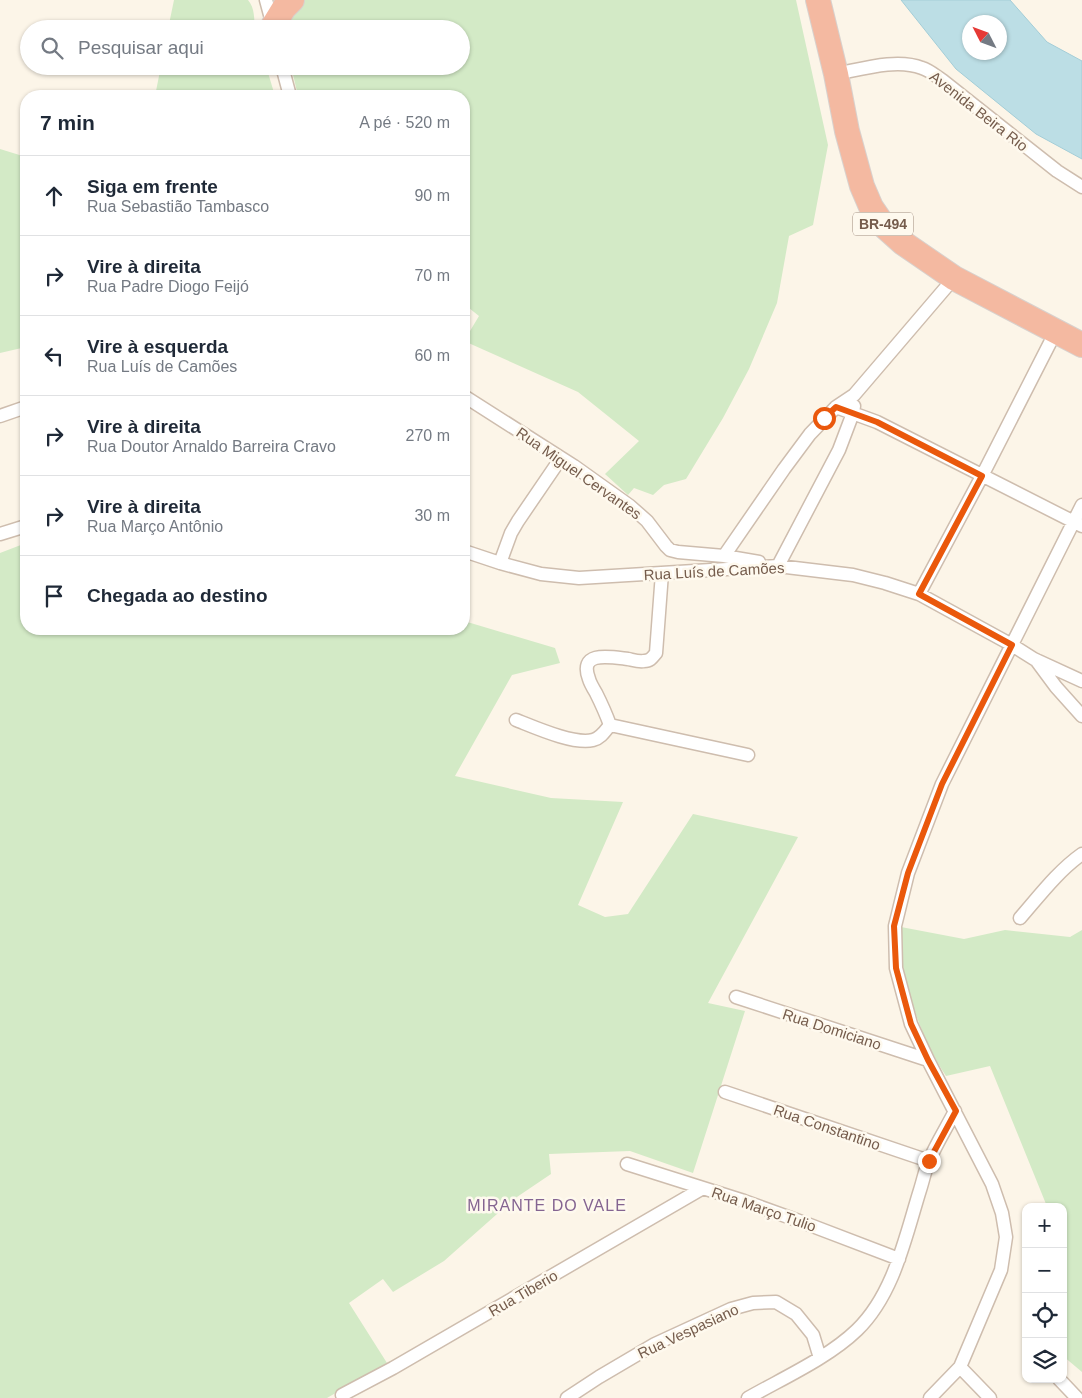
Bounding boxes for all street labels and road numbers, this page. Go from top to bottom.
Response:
street label: Avenida Beira Rio [927,67,1031,155]
road number: BR-494 [853,212,913,235]
street label: Rua Miguel Cervantes [513,423,645,523]
street label: Rua Luís de Camões [643,559,785,583]
street label: Rua Domiciano [781,1005,883,1053]
street label: Rua Constantino [771,1101,883,1153]
street label: Rua Março Tulio [710,1183,818,1235]
street label: Rua Tiberio [486,1266,560,1320]
street label: Rua Vespasiano [635,1300,741,1362]

